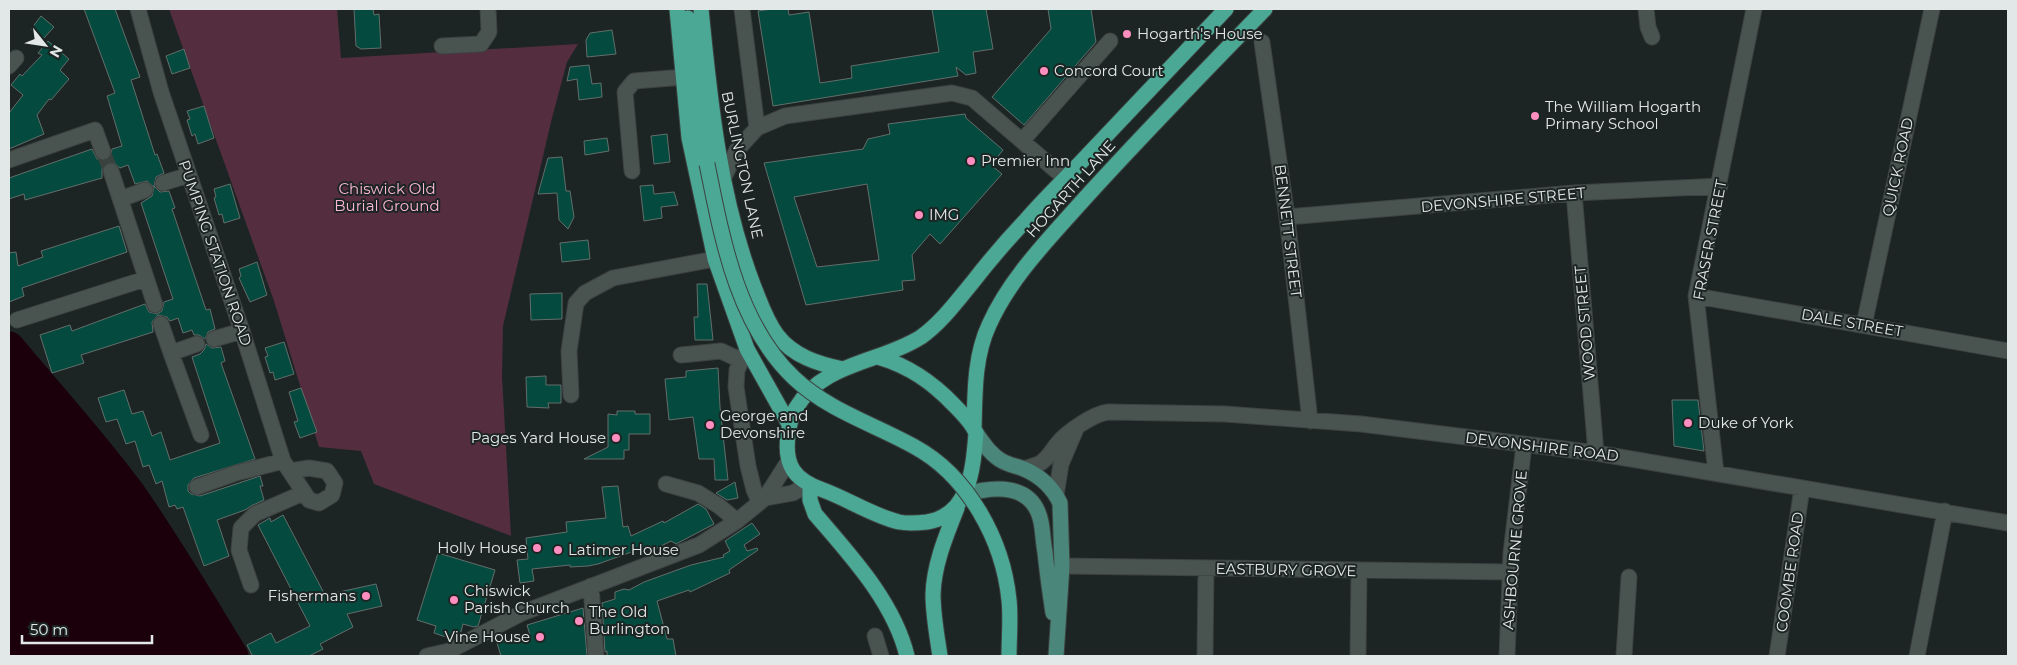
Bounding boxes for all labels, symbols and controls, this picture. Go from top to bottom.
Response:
north arrow [20,20,70,70]
place label: Hogarth's House [1137,24,1263,43]
marker: Hogarth's House [1121,28,1133,40]
text: N [46,42,67,61]
place label: Concord Court [1054,61,1164,80]
marker: Concord Court [1038,65,1050,77]
street label: BURLINGTON LANE [718,89,767,240]
place label: The William Hogarth Primary School [1545,97,1701,133]
marker: The William Hogarth Primary School [1529,110,1541,122]
street label: QUICK ROAD [1878,116,1917,218]
street label: HOGARTH LANE [1022,136,1119,241]
place label: Premier Inn [981,151,1070,170]
marker: Premier Inn [965,155,977,167]
street label: PUMPING STATION ROAD [175,157,256,348]
street label: BENNETT STREET [1271,163,1306,299]
street label: FRASER STREET [1689,178,1731,302]
park label: Chiswick Old Burial Ground [334,179,440,215]
street label: DEVONSHIRE STREET [1420,183,1586,216]
place label: IMG [929,205,959,224]
marker: IMG [913,209,925,221]
street label: WOOD STREET [1570,265,1599,381]
street label: DALE STREET [1800,304,1905,341]
place label: George and Devonshire [720,406,808,442]
place label: Duke of York [1698,413,1793,432]
marker: Duke of York [1682,417,1694,429]
marker: George and Devonshire [704,419,716,431]
place label: Pages Yard House [471,428,606,447]
street label: DEVONSHIRE ROAD [1464,428,1620,465]
marker: Pages Yard House [610,432,622,444]
street label: ASHBOURNE GROVE [1498,469,1531,630]
street label: COOMBE ROAD [1772,511,1807,633]
place label: Holly House [437,538,527,557]
place label: Latimer House [568,540,679,559]
marker: Holly House [531,542,543,554]
marker: Latimer House [552,544,564,556]
street label: EASTBURY GROVE [1215,559,1357,580]
place label: Chiswick Parish Church [464,581,570,617]
place label: Fishermans [268,586,356,605]
marker: Fishermans [360,590,372,602]
marker: Chiswick Parish Church [448,594,460,606]
place label: The Old Burlington [589,602,670,638]
scale bar [22,612,152,644]
marker: The Old Burlington [573,615,585,627]
text: 50 m [30,620,68,639]
place label: Vine House [445,627,530,646]
marker: Vine House [534,631,546,643]

